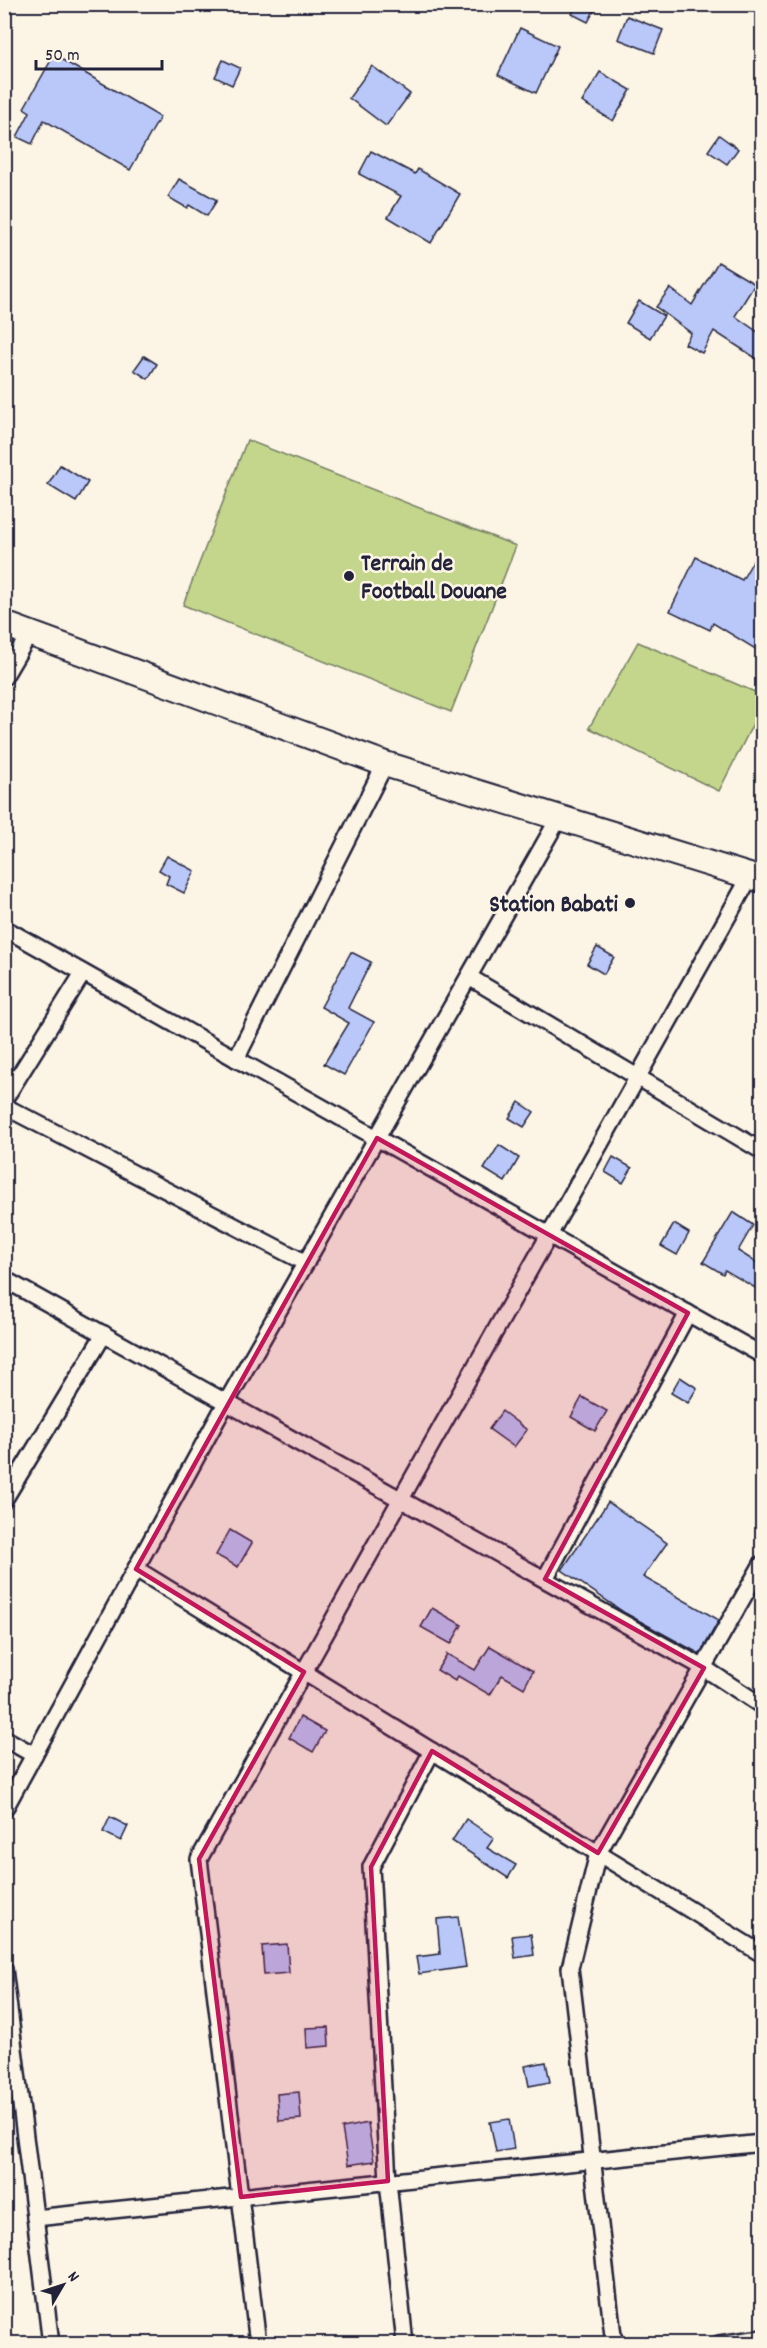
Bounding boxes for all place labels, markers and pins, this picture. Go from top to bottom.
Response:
place label: Terrain de Football Douane [361,548,507,610]
marker: Terrain de Football Douane [342,569,356,583]
place label: Station Babati [489,889,619,923]
marker: Station Babati [623,896,637,910]

